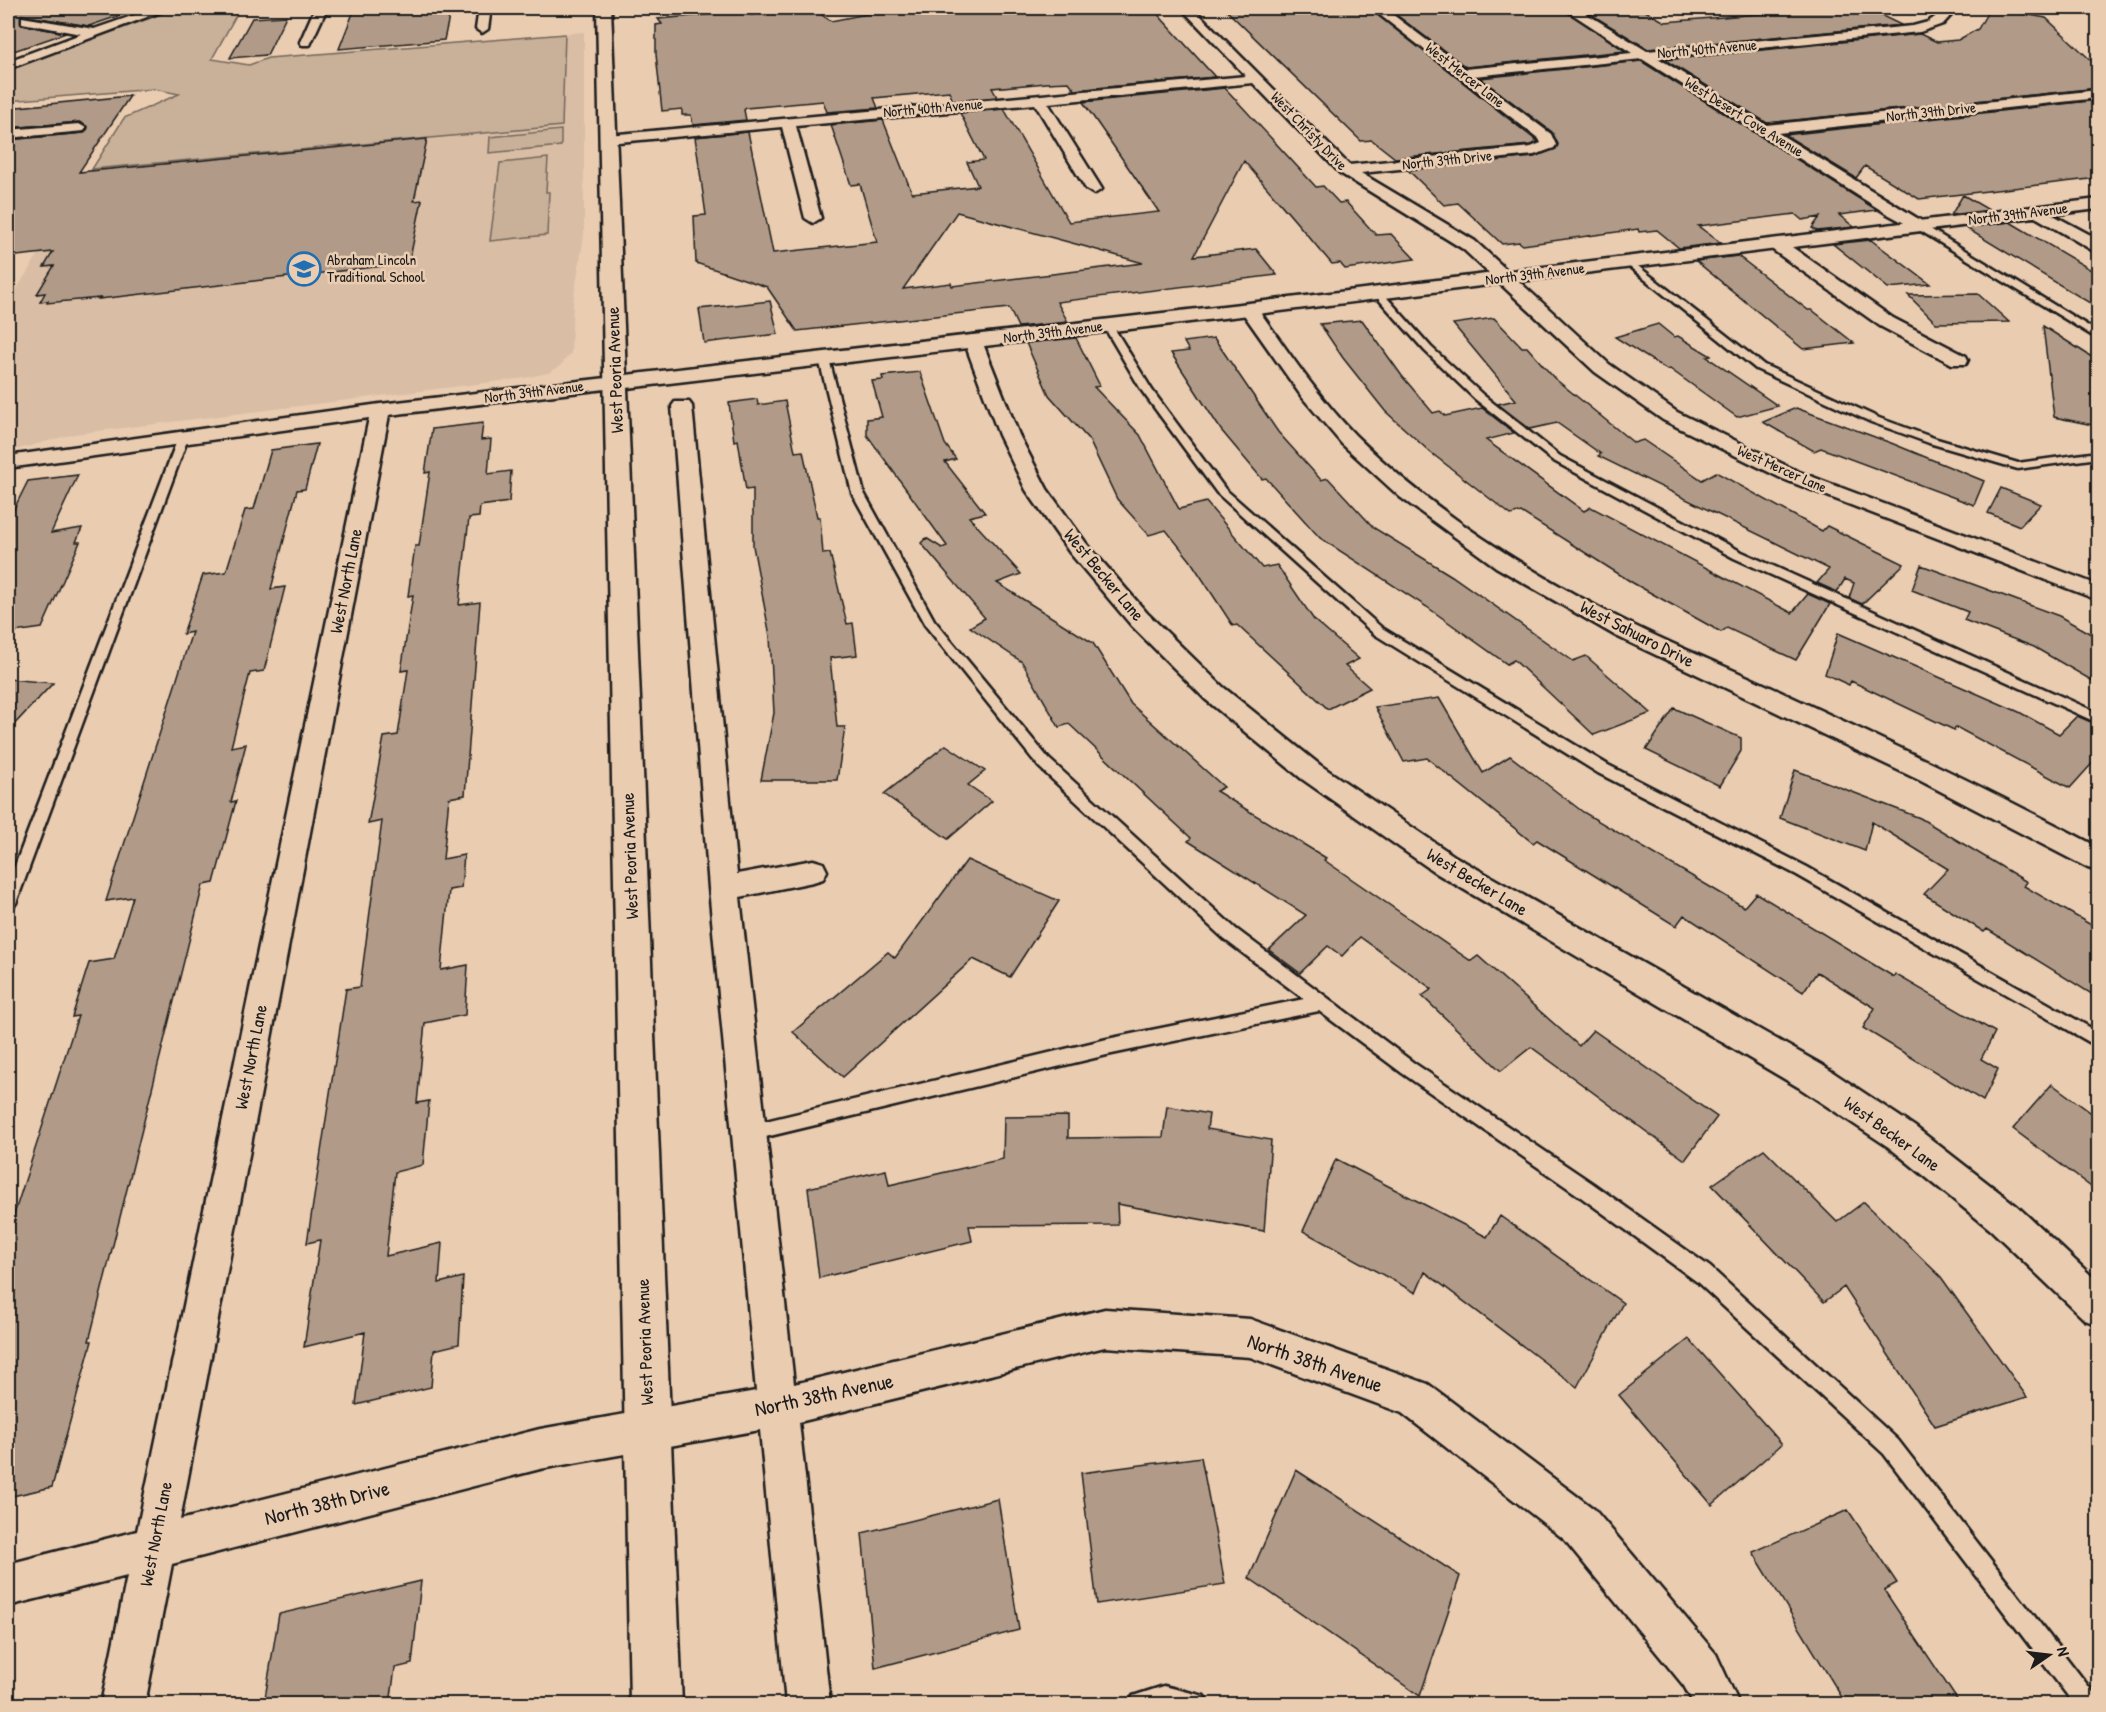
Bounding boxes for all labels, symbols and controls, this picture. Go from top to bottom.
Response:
street label: North 40th Avenue [1656,34,1758,63]
street label: West Mercer Lane [1421,37,1509,112]
street label: West Desert Cove Avenue [1681,71,1808,162]
street label: West Christy Drive [1266,87,1352,175]
street label: North 40th Avenue [882,93,984,122]
street label: North 39th Drive [1885,96,1977,127]
street label: North 39th Drive [1401,144,1493,175]
street label: North 39th Avenue [1967,197,2069,230]
place label: Abraham Lincoln Traditional School [327,249,425,287]
school or university icon: Abraham Lincoln Traditional School [286,251,322,287]
street label: North 39th Avenue [1484,257,1586,290]
street label: West Peoria Avenue [600,306,629,434]
street label: North 39th Avenue [1002,315,1104,348]
street label: North 39th Avenue [483,375,585,408]
street label: West Mercer Lane [1734,440,1830,498]
street label: West Becker Lane [1058,523,1150,626]
street label: West North Lane [323,526,368,635]
street label: West Sahuaro Drive [1576,594,1699,673]
street label: West Peoria Avenue [615,792,644,920]
street label: West Becker Lane [1422,842,1532,922]
street label: West North Lane [228,1002,273,1111]
street label: West Becker Lane [1839,1090,1946,1177]
street label: West Peoria Avenue [630,1278,659,1406]
street label: North 38th Avenue [1244,1326,1387,1399]
street label: North 38th Avenue [752,1366,896,1423]
street label: North 38th Drive [262,1473,392,1532]
street label: West North Lane [133,1479,178,1588]
north arrow [2019,1625,2079,1685]
text: N [2052,1645,2075,1659]

